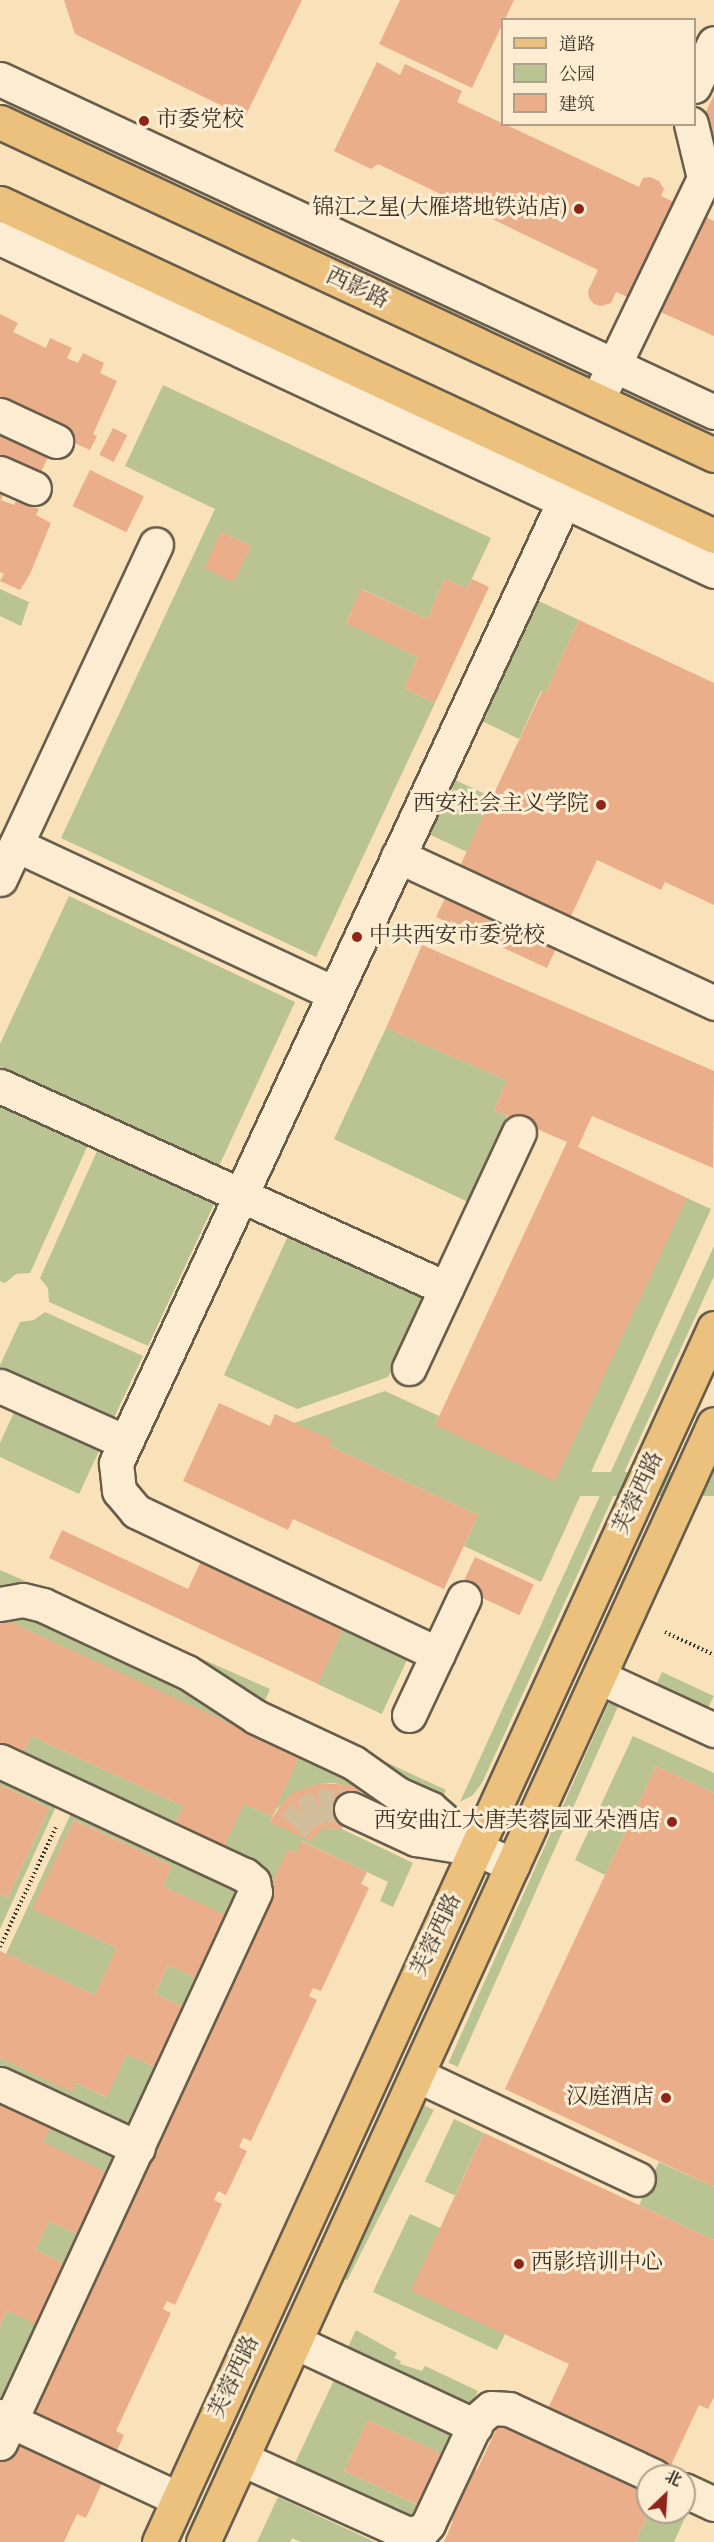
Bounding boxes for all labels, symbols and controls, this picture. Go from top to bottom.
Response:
legend [501,18,696,126]
text: 道路 [559,33,595,58]
text: 公园 [559,63,595,88]
text: 建筑 [559,93,595,118]
place label: 市委党校 [156,108,244,134]
marker: 市委党校 [137,114,151,128]
place label: 锦江之星(大雁塔地铁站店) [312,196,567,222]
marker: 锦江之星(大雁塔地铁站店) [572,202,586,216]
street label: 西影路 [322,263,392,315]
place label: 西安社会主义学院 [413,792,589,818]
marker: 西安社会主义学院 [594,798,608,812]
place label: 中共西安市委党校 [369,924,545,950]
marker: 中共西安市委党校 [350,930,364,944]
street label: 芙蓉西路 [608,1448,670,1538]
place label: 西安曲江大唐芙蓉园亚朵酒店 [374,1809,660,1835]
marker: 西安曲江大唐芙蓉园亚朵酒店 [665,1815,679,1829]
street label: 芙蓉西路 [406,1890,468,1980]
place label: 汉庭酒店 [566,2085,654,2111]
marker: 汉庭酒店 [659,2091,673,2105]
place label: 西影培训中心 [531,2251,663,2277]
marker: 西影培训中心 [512,2257,526,2271]
street label: 芙蓉西路 [204,2332,266,2422]
north arrow [636,2464,696,2524]
text: 北 [661,2466,685,2493]

